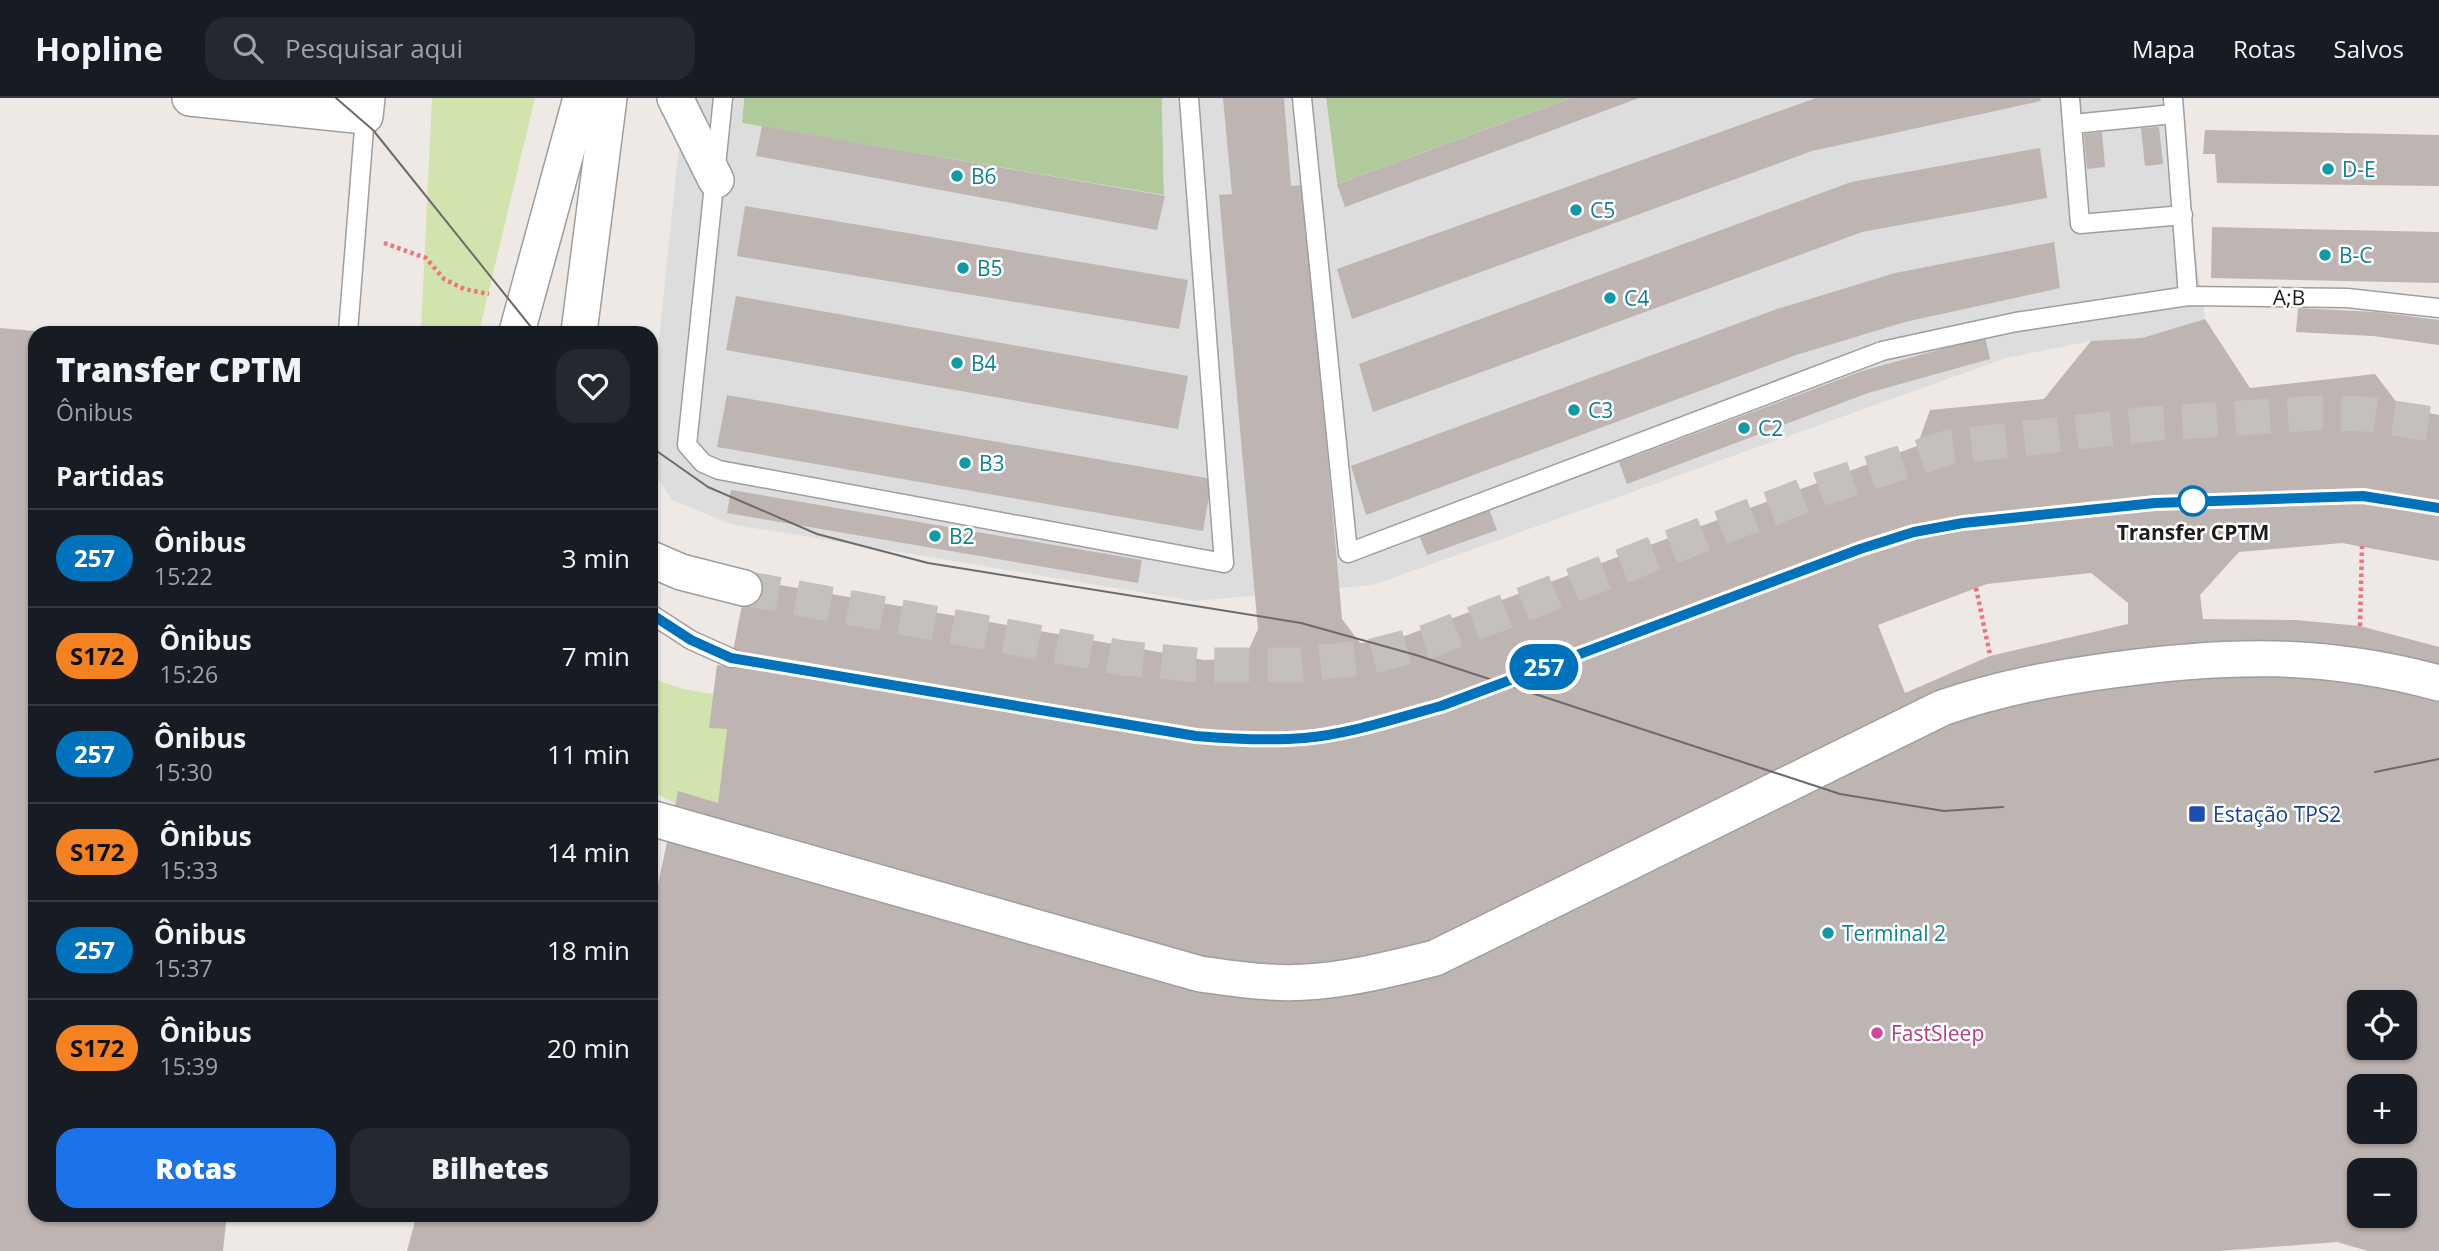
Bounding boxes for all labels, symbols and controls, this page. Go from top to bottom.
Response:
search box [205,17,695,80]
text: Hopline [35,26,163,71]
icon: search [229,29,267,67]
text: Pesquisar aqui [285,30,463,66]
text: Mapa [2132,32,2195,65]
text: Rotas [2233,32,2296,65]
text: Salvos [2334,32,2404,65]
place label: D-E [2342,155,2376,183]
marker: D-E [2320,161,2336,177]
place label: B6 [971,162,997,190]
marker: B6 [949,168,965,184]
place label: C5 [1590,196,1615,224]
marker: C5 [1568,202,1584,218]
place label: B-C [2339,241,2373,269]
marker: B-C [2317,247,2333,263]
place label: B5 [977,254,1003,282]
marker: B5 [955,260,971,276]
street label: A;B [2273,283,2305,311]
place label: C4 [1624,284,1649,312]
marker: C4 [1602,290,1618,306]
text: Transfer CPTM [56,347,302,392]
button: heart [556,349,630,423]
place label: B4 [971,349,997,377]
marker: B4 [949,355,965,371]
text: Ônibus [56,396,133,428]
place label: C3 [1588,396,1613,424]
marker: C3 [1566,402,1582,418]
place label: C2 [1758,414,1783,442]
marker: C2 [1736,420,1752,436]
place label: B3 [979,449,1005,477]
marker: B3 [957,455,973,471]
text: Partidas [56,458,164,494]
marker: Transfer CPTM [2178,486,2208,516]
place label: Transfer CPTM [2117,518,2269,546]
place label: B2 [949,522,975,550]
text: Ônibus [154,524,246,560]
marker: B2 [927,528,943,544]
text: 3 min [562,540,630,576]
text: 257 [74,541,115,574]
text: 15:22 [154,560,213,592]
text: Ônibus [159,622,252,658]
text: 7 min [562,638,630,674]
text: S172 [70,639,124,672]
line badge: 257 [1504,644,1584,690]
text: 257 [1523,650,1565,683]
text: 15:26 [159,658,218,690]
text: Ônibus [154,720,246,756]
text: 11 min [547,736,630,772]
text: 257 [74,737,115,770]
text: 15:30 [154,756,213,788]
place label: Estação TPS2 [2213,800,2341,828]
marker: Estação TPS2 [2187,804,2207,824]
text: Ônibus [159,818,252,854]
text: 14 min [547,834,630,870]
text: S172 [70,835,124,868]
text: 15:33 [159,854,218,886]
text: Ônibus [154,916,246,952]
place label: Terminal 2 [1842,919,1946,947]
marker: Terminal 2 [1820,925,1836,941]
text: 18 min [547,932,630,968]
text: 257 [74,933,115,966]
text: 15:37 [154,952,213,984]
map controls [2347,990,2417,1228]
button: locate [2347,990,2417,1060]
text: Ônibus [159,1014,252,1050]
place label: FastSleep [1891,1019,1984,1047]
marker: FastSleep [1869,1025,1885,1041]
text: 20 min [547,1030,630,1066]
text: S172 [70,1031,124,1064]
text: 15:39 [159,1050,218,1082]
button: + [2347,1074,2417,1144]
button: Rotas [56,1128,336,1208]
button: Bilhetes [350,1128,630,1208]
button: − [2347,1158,2417,1228]

